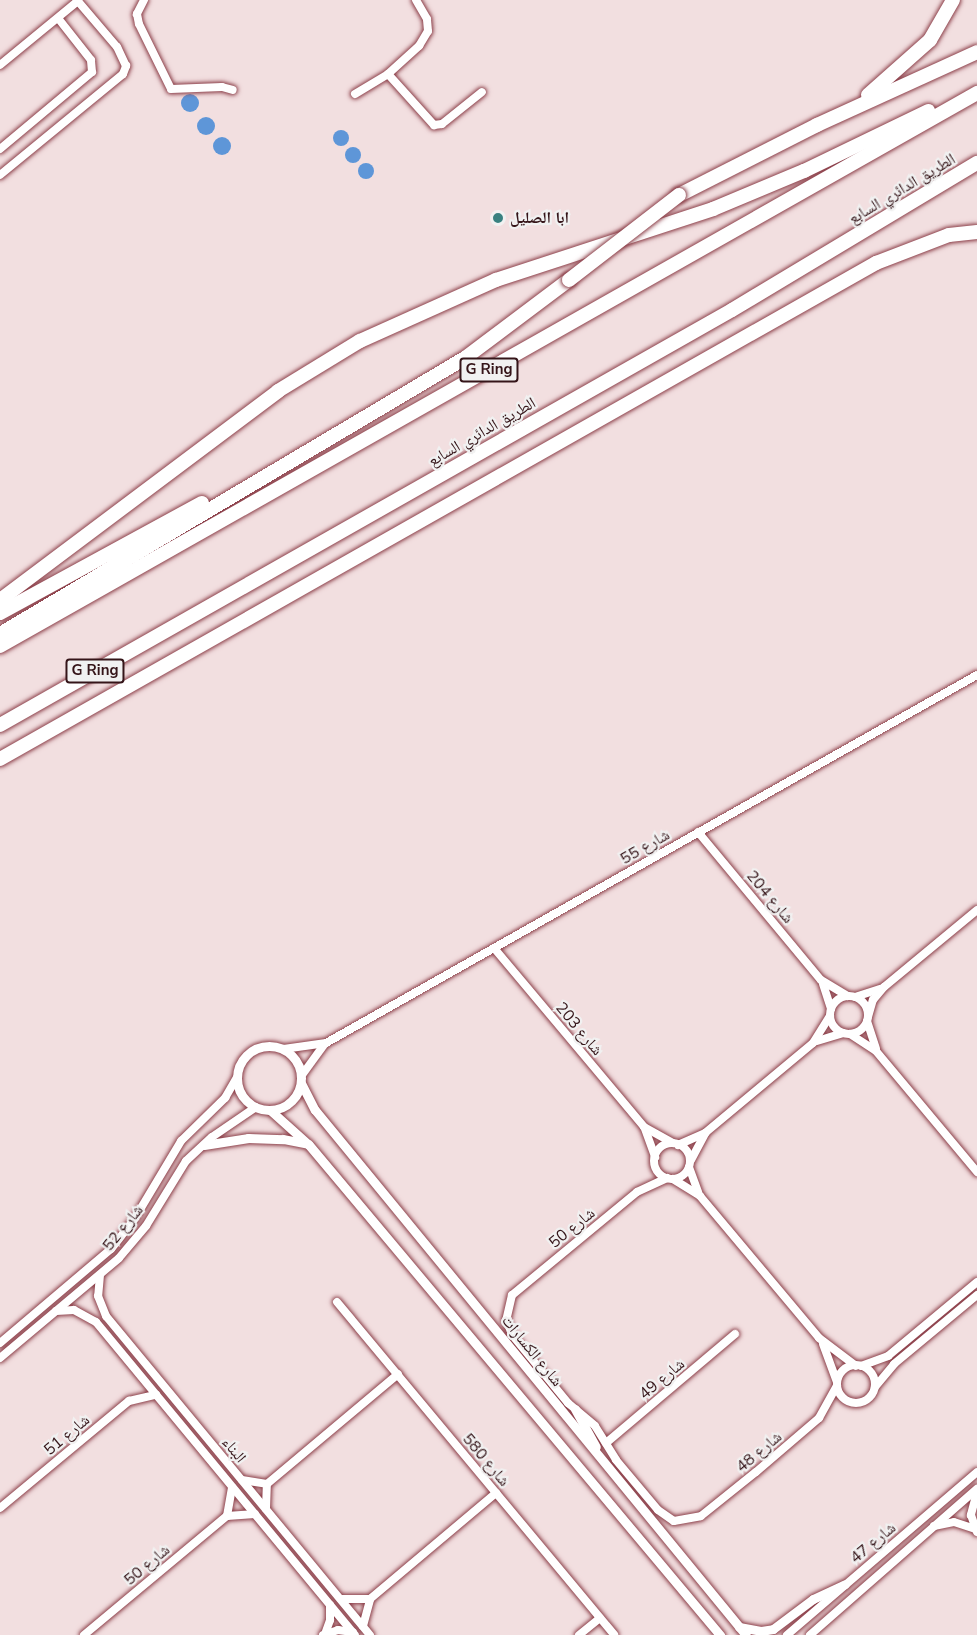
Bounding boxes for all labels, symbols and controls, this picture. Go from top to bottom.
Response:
street label: الطريق الدائري السابع [845,150,959,228]
place label: ابا الصليل [510,208,569,228]
marker: ابا الصليل [491,211,505,225]
road number: G Ring [459,358,519,382]
street label: الطريق الدائري السابع [425,393,539,471]
road number: G Ring [65,659,125,683]
street label: شارع 55 [617,825,673,869]
street label: شارع 204 [742,867,798,927]
street label: شارع 203 [551,999,607,1059]
street label: شارع 52 [99,1201,147,1255]
street label: شارع 50 [545,1204,599,1252]
street label: شارع الكسارات [497,1312,567,1390]
street label: شارع 49 [635,1354,689,1404]
street label: شارع 51 [40,1410,94,1460]
street label: شارع 48 [732,1427,786,1477]
street label: شارع 580 [458,1430,514,1490]
street label: البناء [218,1433,250,1467]
street label: شارع 47 [846,1518,900,1568]
street label: شارع 50 [120,1540,174,1590]

